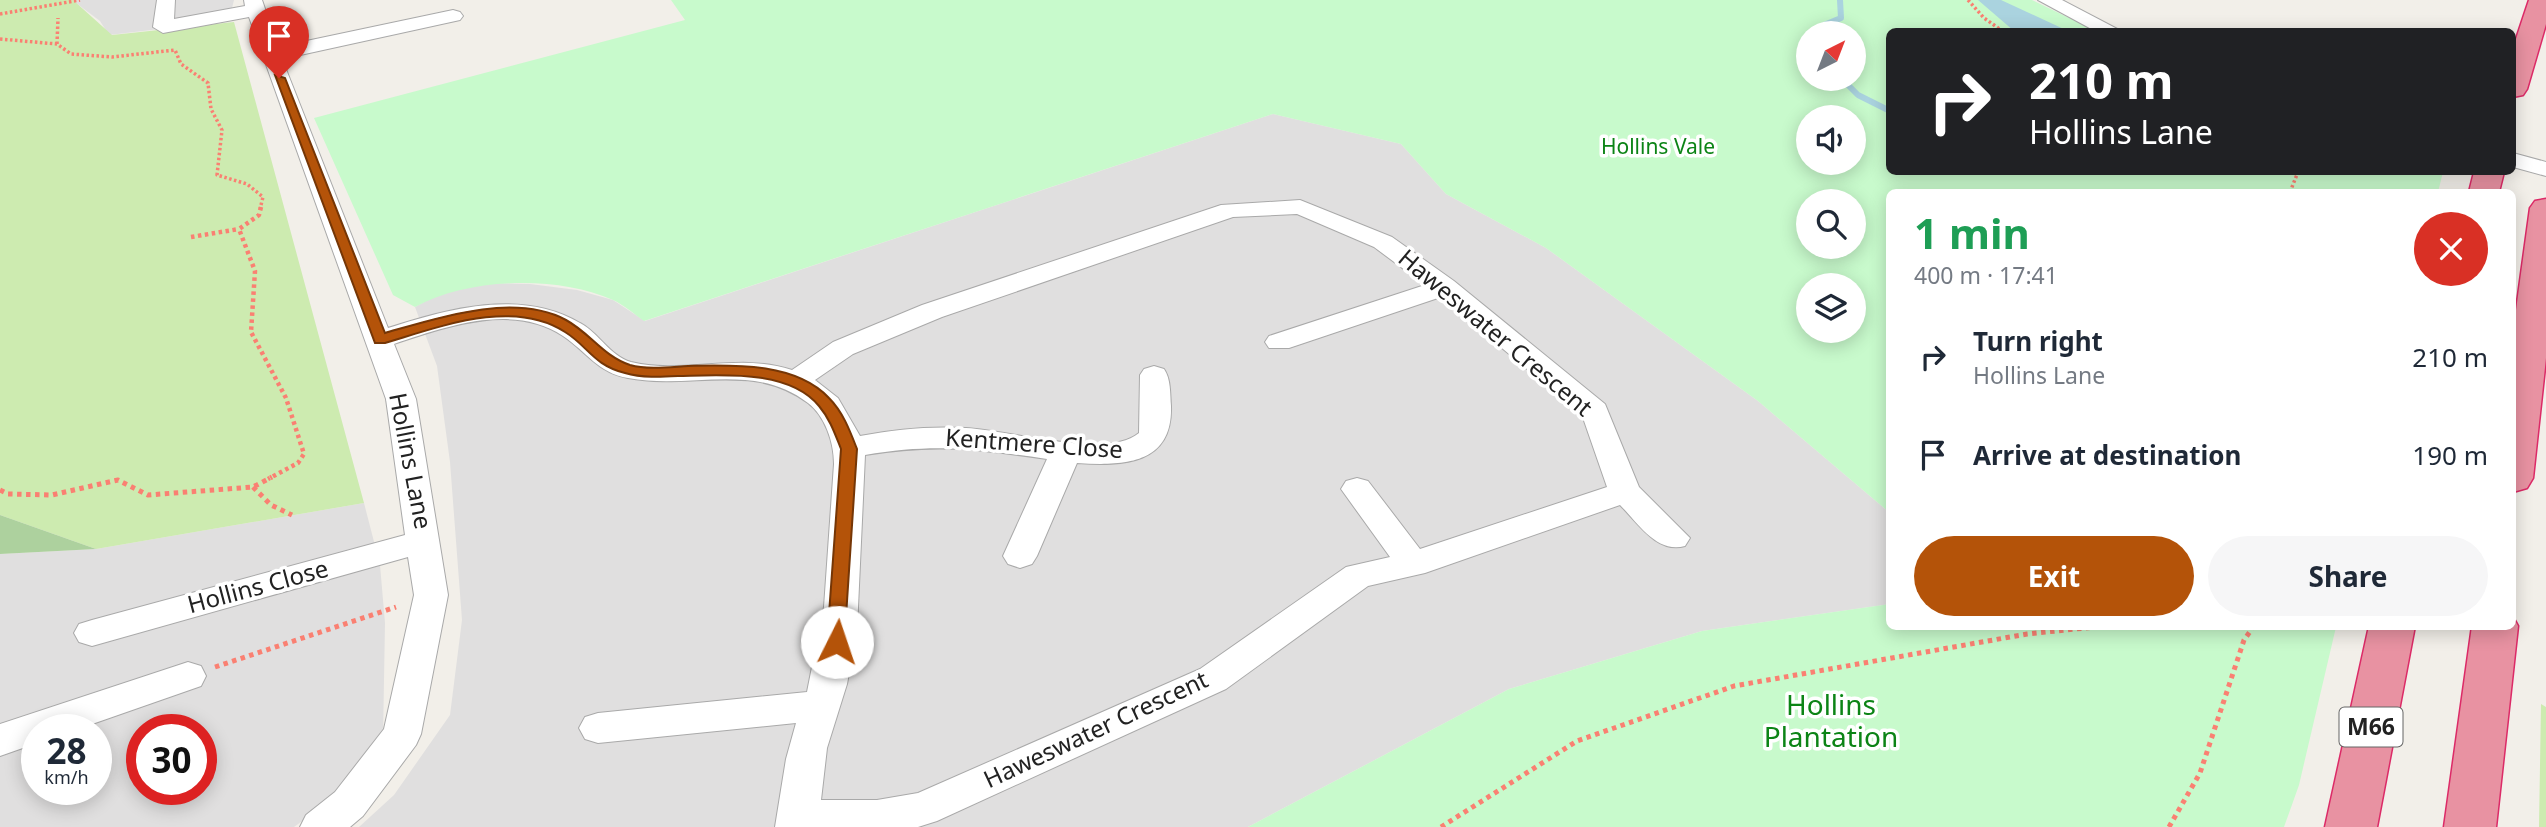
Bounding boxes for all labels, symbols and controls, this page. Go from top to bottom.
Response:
pin [249,6,309,78]
icon: arrive [260,17,298,55]
north arrow [1796,21,1866,91]
map controls [1796,21,1866,343]
text: 210 m [2029,47,2174,113]
icon: right [1914,56,2005,147]
button: sound [1796,105,1866,175]
text: Hollins Lane [2029,110,2213,153]
park label: Hollins Vale [1601,132,1715,160]
button: search [1796,189,1866,259]
text: 1 min [1914,204,2030,261]
button: close [2414,212,2488,286]
street label: Haweswater Crescent [1392,241,1600,423]
text: 400 m · 17:41 [1914,259,2058,291]
button: layers [1796,273,1866,343]
text: Turn right [1973,323,2103,359]
icon: right [1914,338,1952,376]
text: 210 m [2412,339,2488,375]
text: Hollins Lane [1973,359,2105,391]
street label: Hollins Lane [382,390,441,532]
street label: Kentmere Close [944,420,1124,465]
icon: arrive [1914,436,1952,474]
text: Arrive at destination [1973,437,2242,473]
text: 190 m [2412,437,2488,473]
button: Exit [1914,536,2194,616]
button: Share [2208,536,2488,616]
street label: Hollins Close [184,551,332,620]
position arrow [800,605,874,679]
street label: Haweswater Crescent [978,662,1213,795]
park label: Hollins Plantation [1764,685,1898,755]
road number: M66 [2340,708,2402,747]
speed limit sign: 30 [126,714,217,805]
text: 28 [46,727,87,774]
text: km/h [44,765,89,789]

